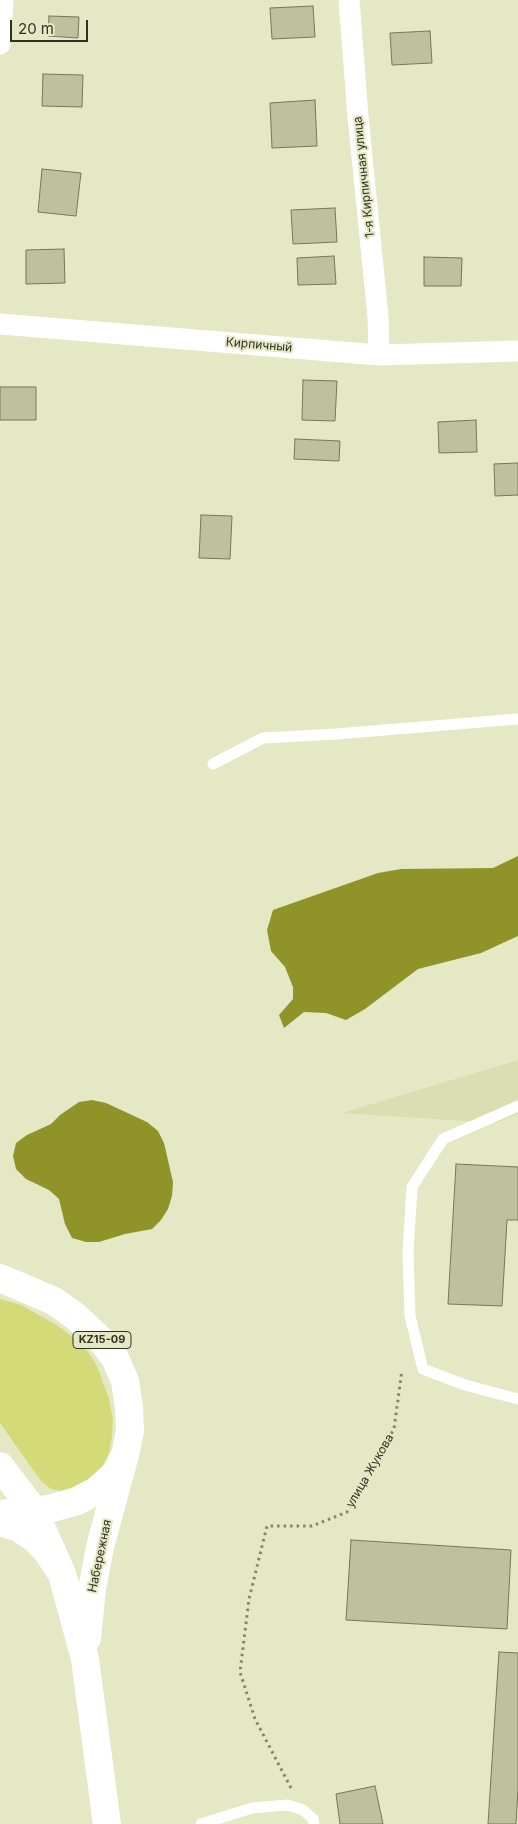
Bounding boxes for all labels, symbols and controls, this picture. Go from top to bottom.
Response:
scale bar [12,10,90,42]
text: 20 m [18,19,54,38]
street label: 1-я Кирпичная улица [350,116,378,238]
street label: Кирпичный [225,335,293,355]
road number: KZ15-09 [73,1332,131,1348]
street label: улица Жукова [343,1432,397,1510]
street label: Набережная [85,1518,115,1594]

